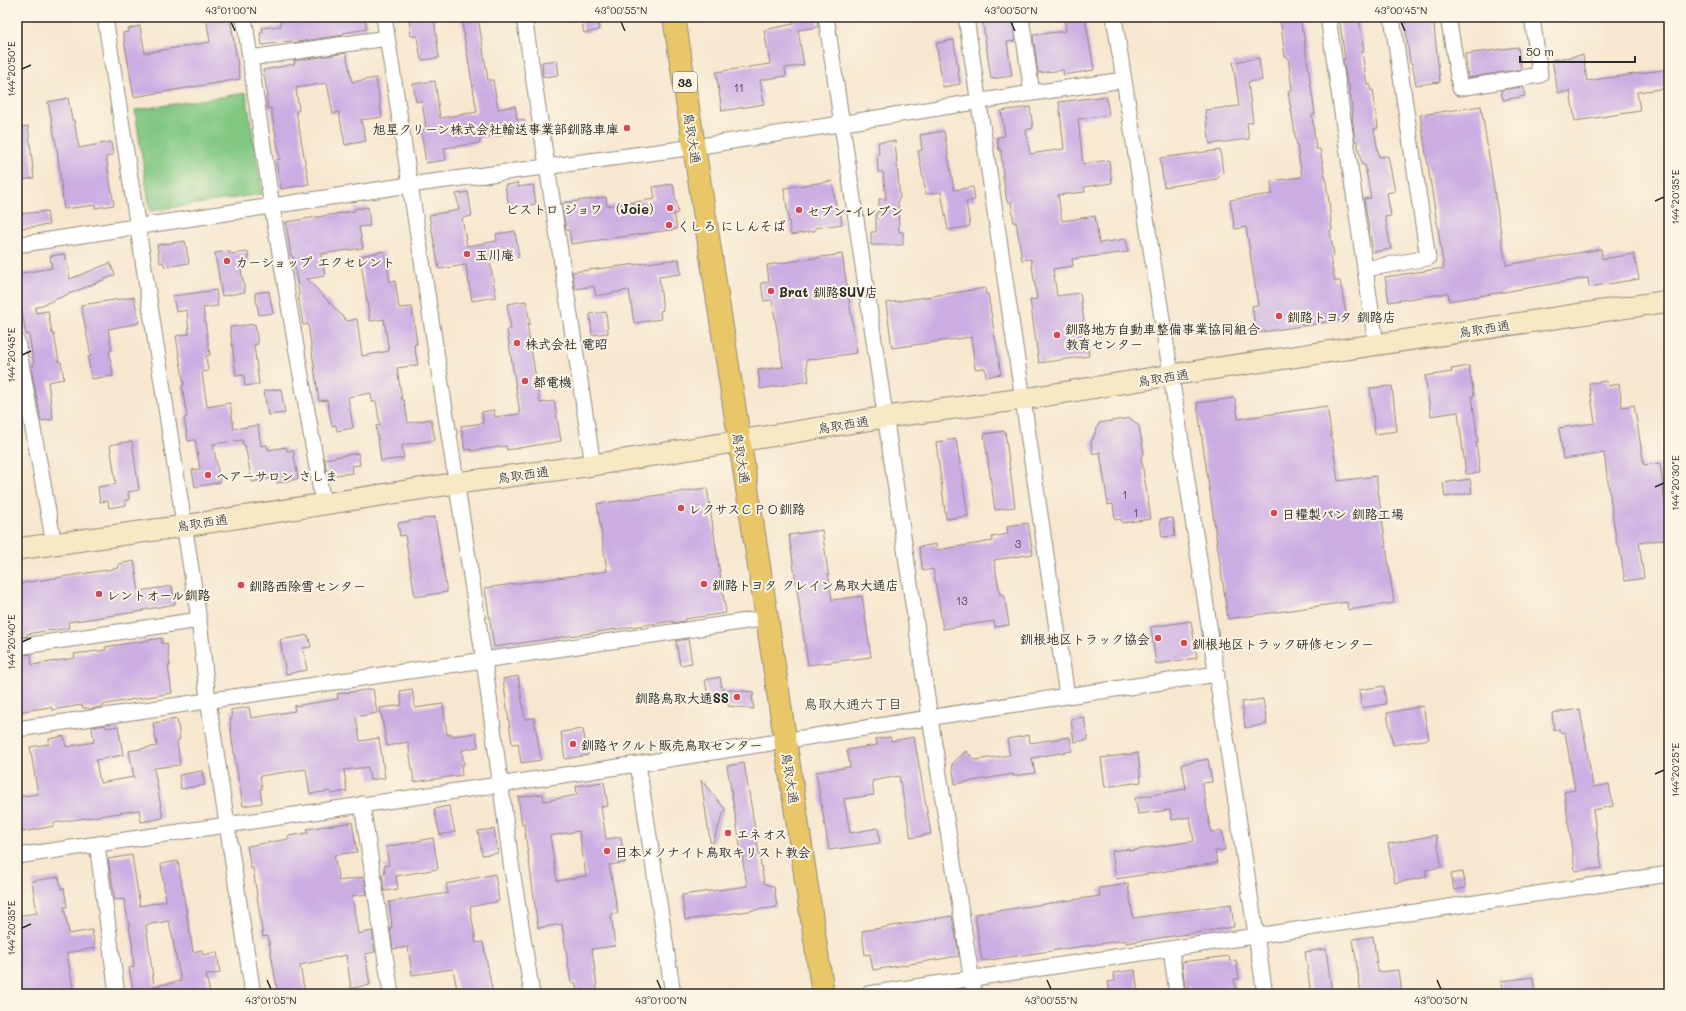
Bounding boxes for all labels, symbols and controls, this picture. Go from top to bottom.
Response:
text: 43°01'00"N [205,3,257,17]
text: 43°00'55"N [595,3,647,17]
text: 43°00'50"N [984,3,1038,17]
text: 43°00'45"N [1375,3,1427,17]
scale bar [1520,38,1635,64]
text: 144°20'50"E [4,41,18,97]
text: 50 m [1526,43,1554,59]
road number: 38 [673,72,697,92]
house number: 11 [734,80,744,95]
street label: 鳥取大通 [681,111,705,165]
place label: 旭星クリーン株式会社輸送事業部釧路車庫 [373,120,619,137]
marker: 旭星クリーン株式会社輸送事業部釧路車庫 [622,123,632,133]
text: 144°20'35"E [1668,169,1682,224]
place label: ビストロ ジョワ （Joie） [506,200,662,217]
place label: セブン-イレブン [807,202,904,219]
marker: ビストロ ジョワ （Joie） [665,203,675,213]
marker: セブン-イレブン [794,205,804,215]
place label: くしろ にしんそば [677,217,786,234]
marker: くしろ にしんそば [664,220,674,230]
place label: 玉川庵 [475,246,514,263]
marker: 玉川庵 [462,249,472,259]
place label: カーショップ エクセレント [235,253,395,270]
marker: カーショップ エクセレント [222,256,232,266]
place label: Brat 釧路SUV店 [779,283,878,300]
marker: Brat 釧路SUV店 [766,286,776,296]
place label: 釧路トヨタ 釧路店 [1287,308,1396,325]
marker: 釧路トヨタ 釧路店 [1274,311,1284,321]
street label: 鳥取西通 [1457,316,1511,340]
place label: 釧路地方自動車整備事業協同組合 教育センター [1065,320,1260,352]
text: 144°20'45"E [4,327,18,382]
marker: 釧路地方自動車整備事業協同組合 教育センター [1052,330,1062,340]
place label: 株式会社 電昭 [525,335,608,352]
marker: 株式会社 電昭 [512,338,522,348]
street label: 鳥取西通 [1136,365,1190,389]
place label: 都電機 [532,373,572,390]
marker: 都電機 [520,376,530,386]
street label: 鳥取西通 [816,412,870,436]
street label: 鳥取大通 [730,431,754,485]
text: 144°20'30"E [1668,455,1682,511]
street label: 鳥取西通 [496,462,550,486]
place label: ヘアーサロン さしま [216,467,338,484]
marker: ヘアーサロン さしま [203,470,213,480]
house number: 1 [1123,487,1127,502]
place label: レクサスＣＰＯ釧路 [689,500,805,517]
marker: レクサスＣＰＯ釧路 [676,503,686,513]
house number: 1 [1134,505,1138,520]
place label: 日糧製パン 釧路工場 [1282,505,1404,522]
marker: 日糧製パン 釧路工場 [1269,508,1279,518]
street label: 鳥取西通 [175,510,229,534]
house number: 3 [1015,536,1022,551]
place label: 釧路トヨタ クレイン鳥取大通店 [712,576,899,593]
place label: 釧路西除雪センター [249,577,366,594]
marker: 釧路トヨタ クレイン鳥取大通店 [699,579,709,589]
marker: 釧路西除雪センター [236,580,246,590]
place label: レントオール釧路 [107,586,210,603]
marker: レントオール釧路 [94,589,104,599]
house number: 13 [956,593,968,608]
text: 144°20'40"E [4,614,18,670]
place label: 釧根地区トラック協会 [1020,630,1150,647]
marker: 釧根地区トラック協会 [1153,633,1163,643]
place label: 釧根地区トラック研修センター [1192,635,1374,652]
marker: 釧根地区トラック研修センター [1179,638,1189,648]
place label: 釧路鳥取大通SS [635,689,729,706]
marker: 釧路鳥取大通SS [732,692,742,702]
district label: 鳥取大通六丁目 [804,694,902,713]
place label: 釧路ヤクルト販売鳥取センター [581,736,762,753]
marker: 釧路ヤクルト販売鳥取センター [568,739,578,749]
text: 144°20'25"E [1668,742,1682,797]
street label: 鳥取大通 [779,751,803,805]
place label: エネオス [736,825,787,842]
marker: エネオス [723,828,733,838]
place label: 日本メノナイト鳥取キリスト教会 [615,843,811,860]
marker: 日本メノナイト鳥取キリスト教会 [602,846,612,856]
text: 144°20'35"E [4,900,18,955]
text: 43°01'05"N [245,993,297,1007]
text: 43°01'00"N [635,993,687,1007]
text: 43°00'55"N [1025,993,1077,1007]
text: 43°00'50"N [1414,993,1468,1007]

